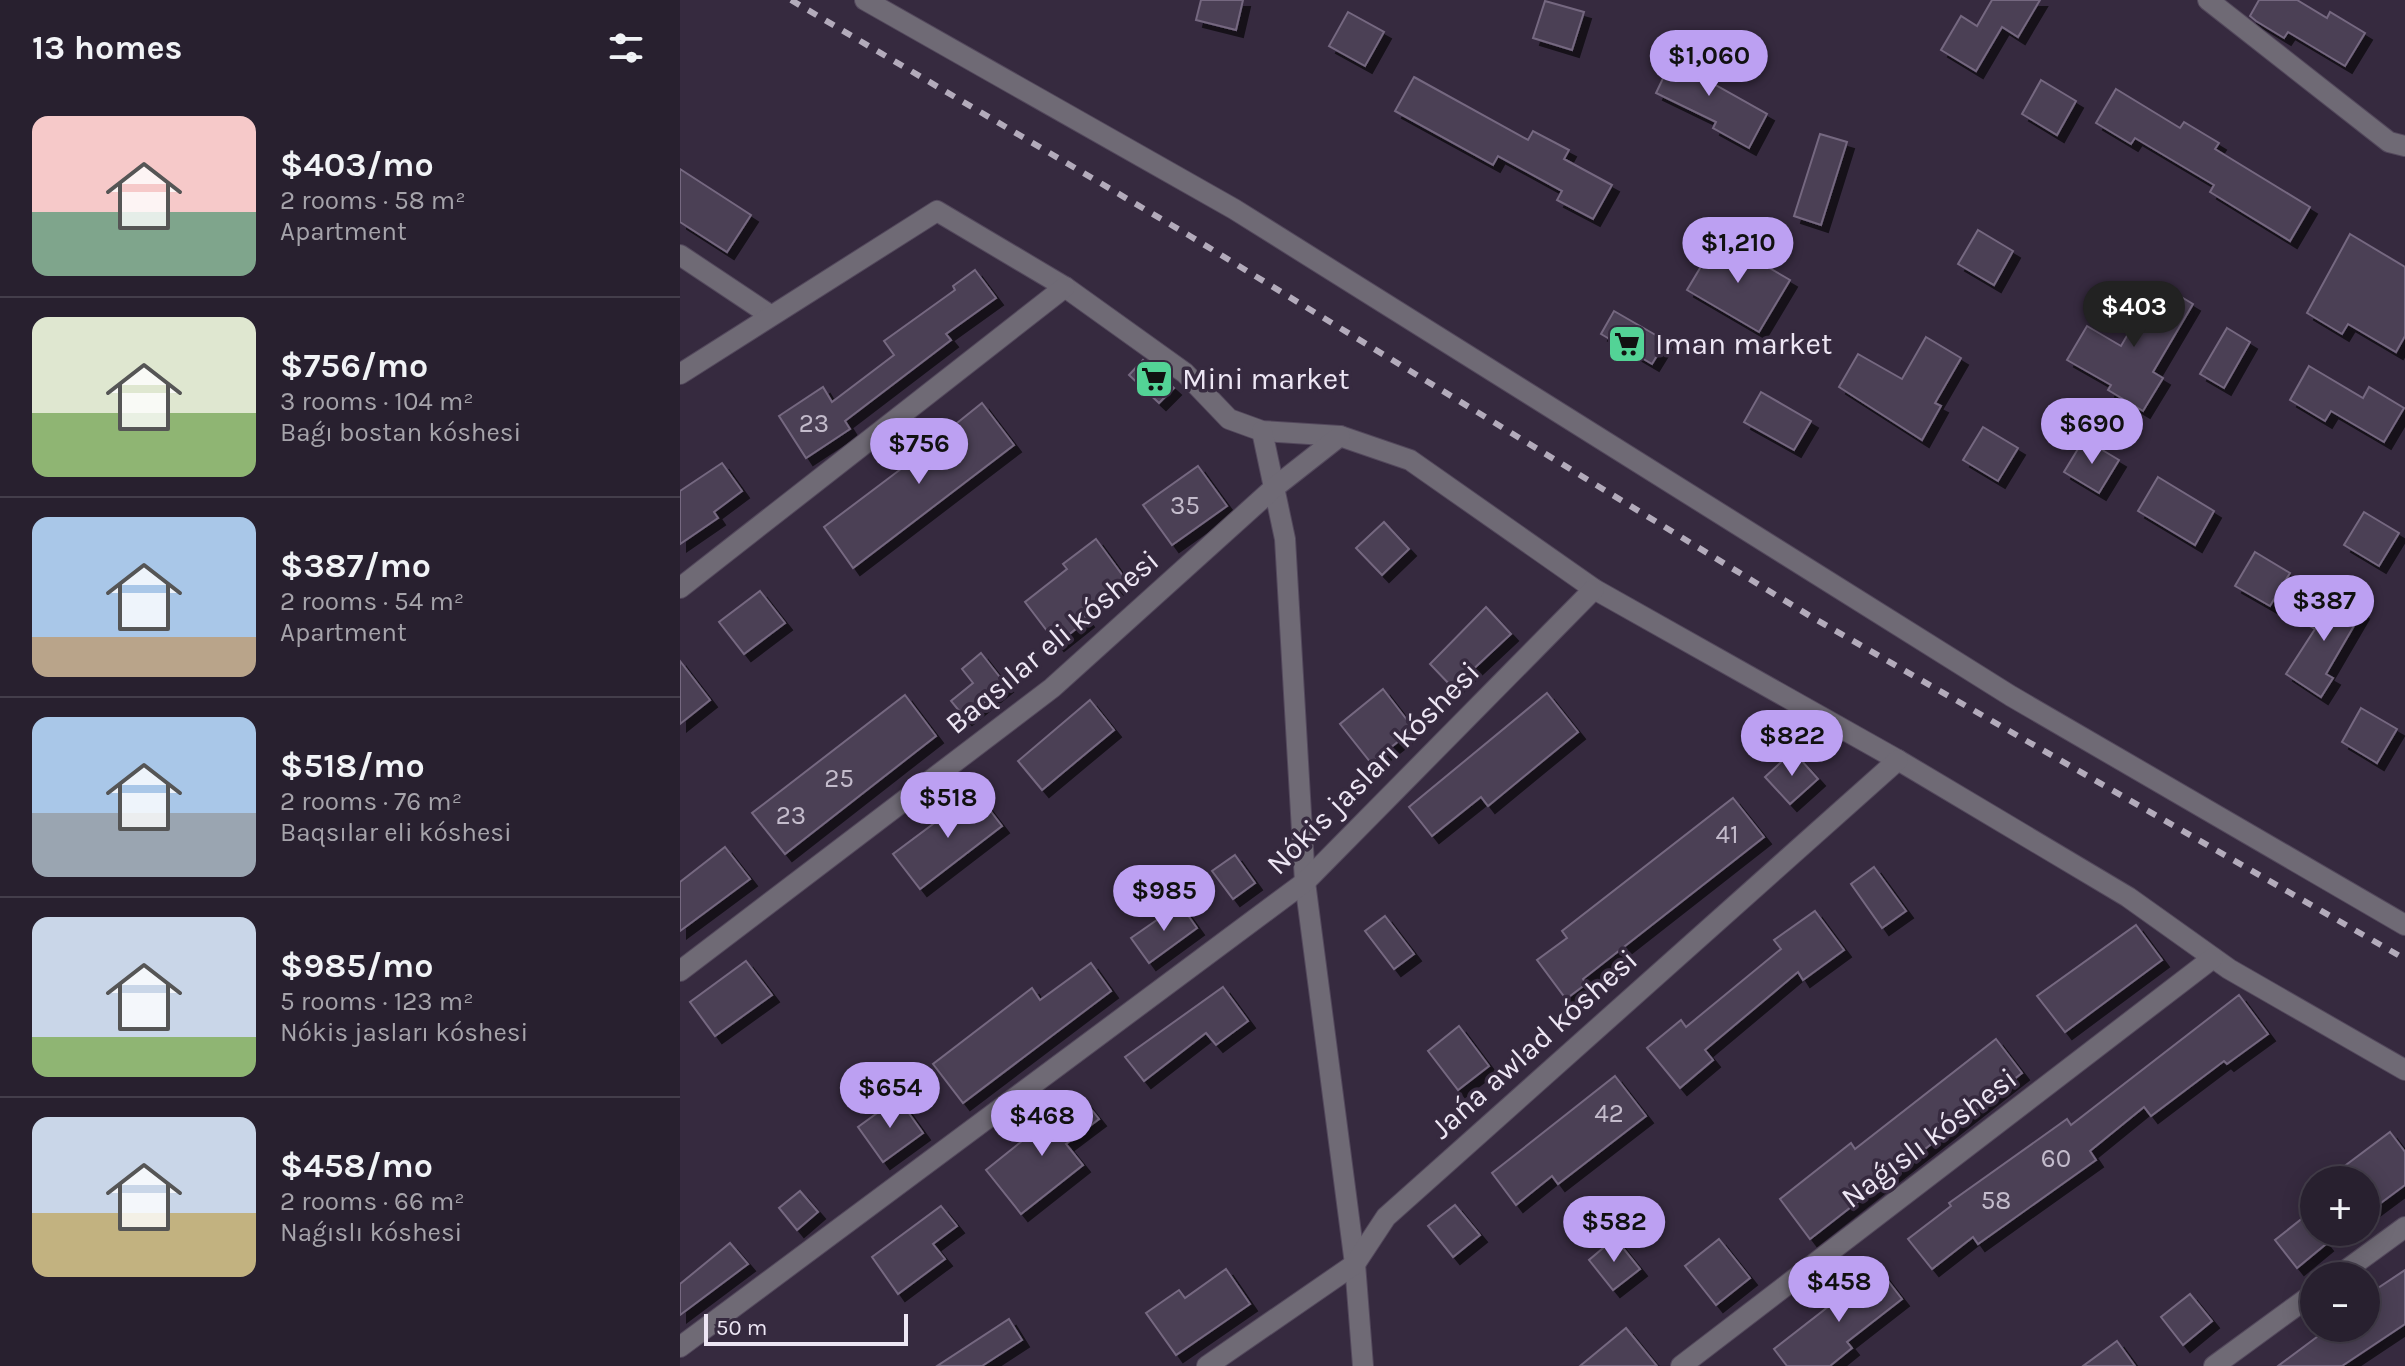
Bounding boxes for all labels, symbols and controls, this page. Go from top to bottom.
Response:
icon: filters [604,26,648,70]
text: 13 homes [32,28,183,68]
pin: $1,060 [1644,30,1774,98]
text: $1,060 [1668,40,1750,71]
text: $403/mo [280,145,434,185]
icon: home [96,148,192,244]
text: 2 rooms · 58 m² [280,185,466,216]
text: Apartment [280,216,407,247]
pin: $1,210 [1673,217,1803,285]
text: $1,210 [1700,227,1776,258]
pin: $403 [2087,281,2181,349]
text: $403 [2101,291,2167,322]
supermarket icon: Iman market [1606,323,1648,365]
place label: Iman market [1655,326,1832,362]
text: $756/mo [280,346,428,386]
icon: home [96,349,192,445]
supermarket icon: Mini market [1133,358,1175,400]
place label: Mini market [1182,361,1350,397]
text: 3 rooms · 104 m² [280,386,474,417]
pin: $690 [2045,398,2139,466]
house number: 23 [799,408,829,439]
text: $690 [2059,408,2125,439]
text: Baǵı bostan kóshesi [280,417,521,448]
pin: $756 [872,418,966,486]
text: $756 [888,428,950,459]
house number: 35 [1170,490,1200,521]
street label: Baqsılar eli kóshesi [938,542,1166,742]
text: $387/mo [280,546,431,586]
icon: home [96,549,192,645]
pin: $387 [2277,575,2371,643]
text: $387 [2292,585,2356,616]
text: 2 rooms · 54 m² [280,586,464,617]
text: Apartment [280,617,407,648]
street label: Nókis jasları kóshesi [1259,654,1487,882]
pin: $822 [1745,710,1839,778]
text: $822 [1759,720,1825,751]
text: $518/mo [280,746,425,786]
icon: home [96,749,192,845]
house number: 25 [824,763,854,794]
pin: $518 [901,772,995,840]
text: $518 [918,782,978,813]
text: 2 rooms · 76 m² [280,786,462,817]
house number: 23 [776,800,806,831]
text: Baqsılar eli kóshesi [280,817,512,848]
house number: 41 [1715,819,1739,850]
pin: $985 [1117,865,1211,933]
text: $985 [1131,875,1197,906]
street label: Jańa awlad kóshesi [1423,942,1645,1146]
text: $985/mo [280,946,433,986]
icon: home [96,949,192,1045]
text: 5 rooms · 123 m² [280,986,474,1017]
text: Nókis jasları kóshesi [280,1017,528,1048]
street label: Naǵıslı kóshesi [1834,1060,2024,1216]
pin: $654 [843,1062,937,1130]
text: $654 [858,1072,922,1103]
pin: $468 [995,1090,1089,1158]
house number: 42 [1594,1098,1624,1129]
text: $468 [1009,1100,1075,1131]
house number: 60 [2041,1143,2071,1174]
text: $458/mo [280,1146,433,1186]
icon: home [96,1149,192,1245]
map controls [2300,1166,2380,1342]
button: + [2300,1166,2380,1246]
house number: 58 [1981,1185,2011,1216]
text: 2 rooms · 66 m² [280,1186,465,1217]
pin: $582 [1567,1196,1661,1264]
text: $582 [1581,1206,1647,1237]
text: Naǵıslı kóshesi [280,1217,462,1248]
pin: $458 [1792,1256,1886,1324]
button: − [2300,1262,2380,1342]
text: $458 [1806,1266,1872,1297]
scale bar [704,1310,908,1346]
text: 50 m [716,1315,767,1341]

